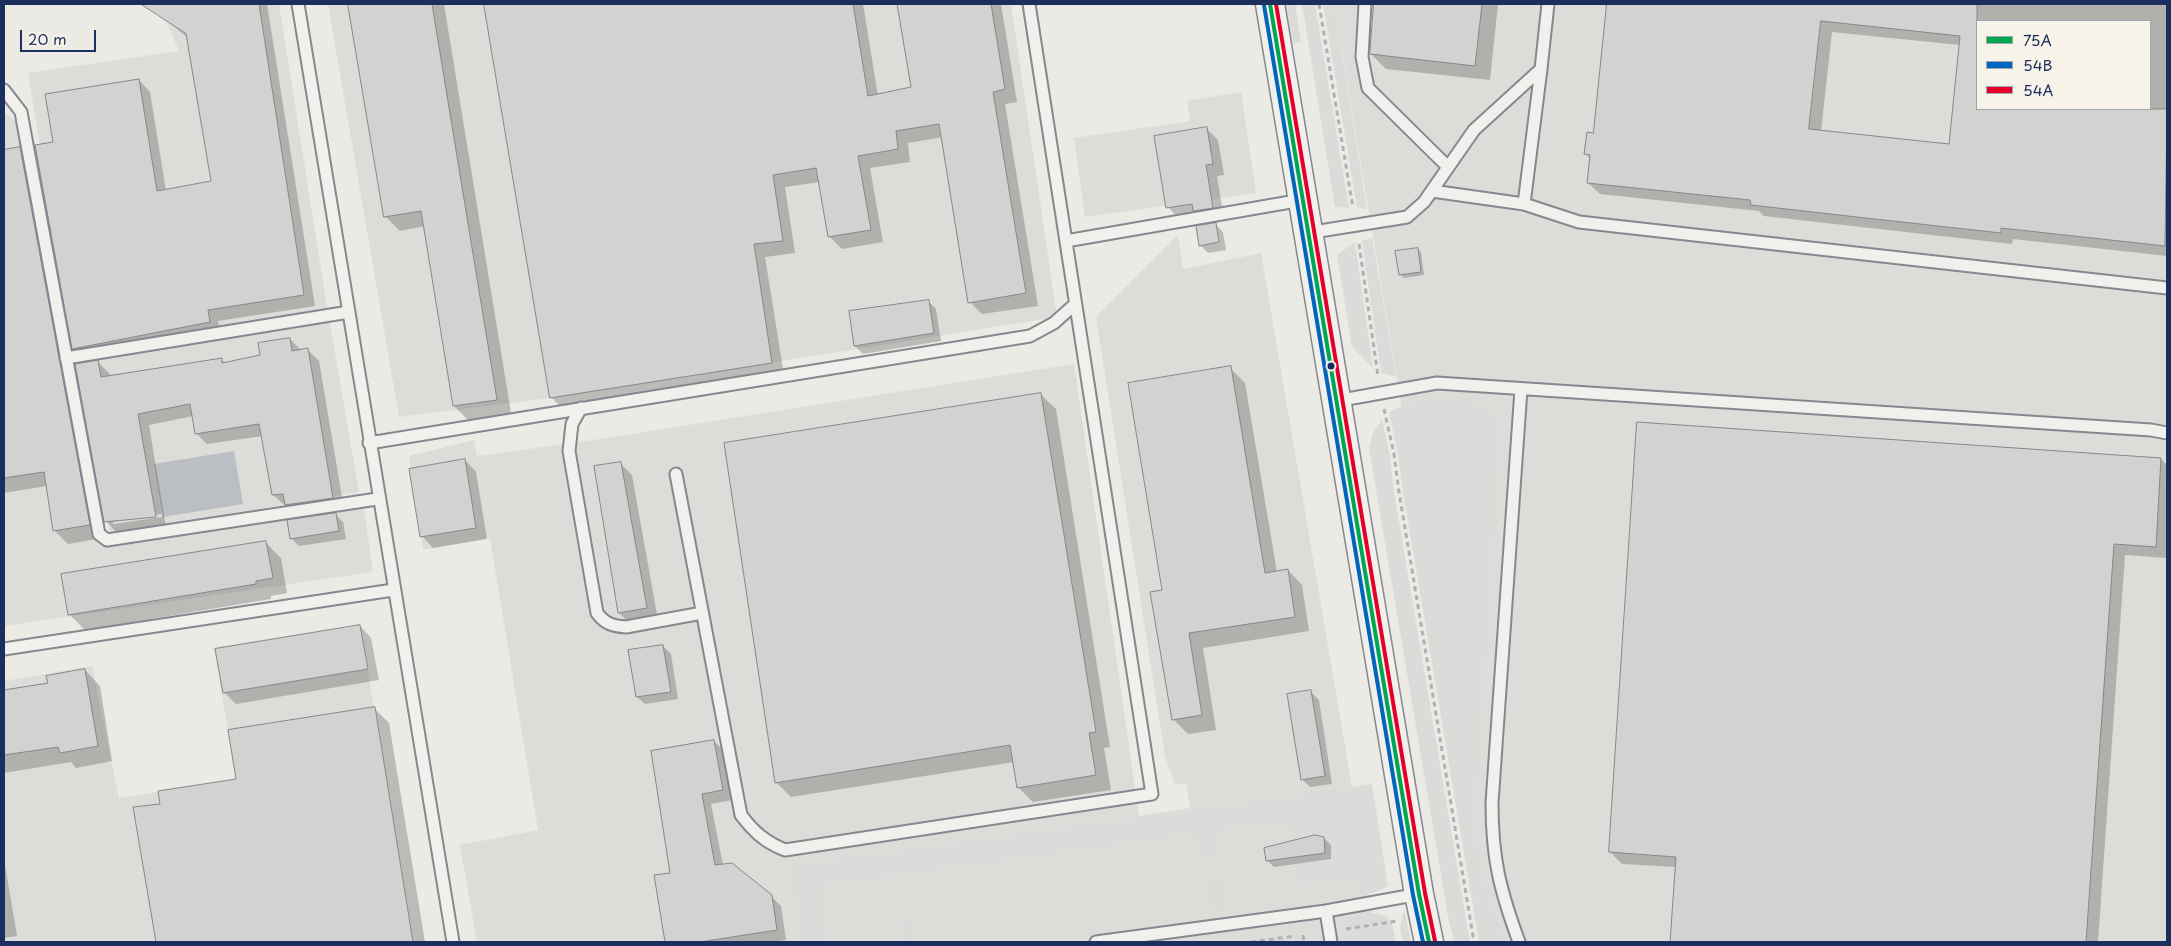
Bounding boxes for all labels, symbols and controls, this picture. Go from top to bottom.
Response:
scale bar [22,20,99,52]
legend [1976,20,2151,110]
text: 20 m [28,27,67,50]
text: 75A [2023,28,2052,51]
text: 54B [2023,53,2052,76]
text: 54A [2023,78,2053,101]
unlabelled marker [1326,361,1336,371]

